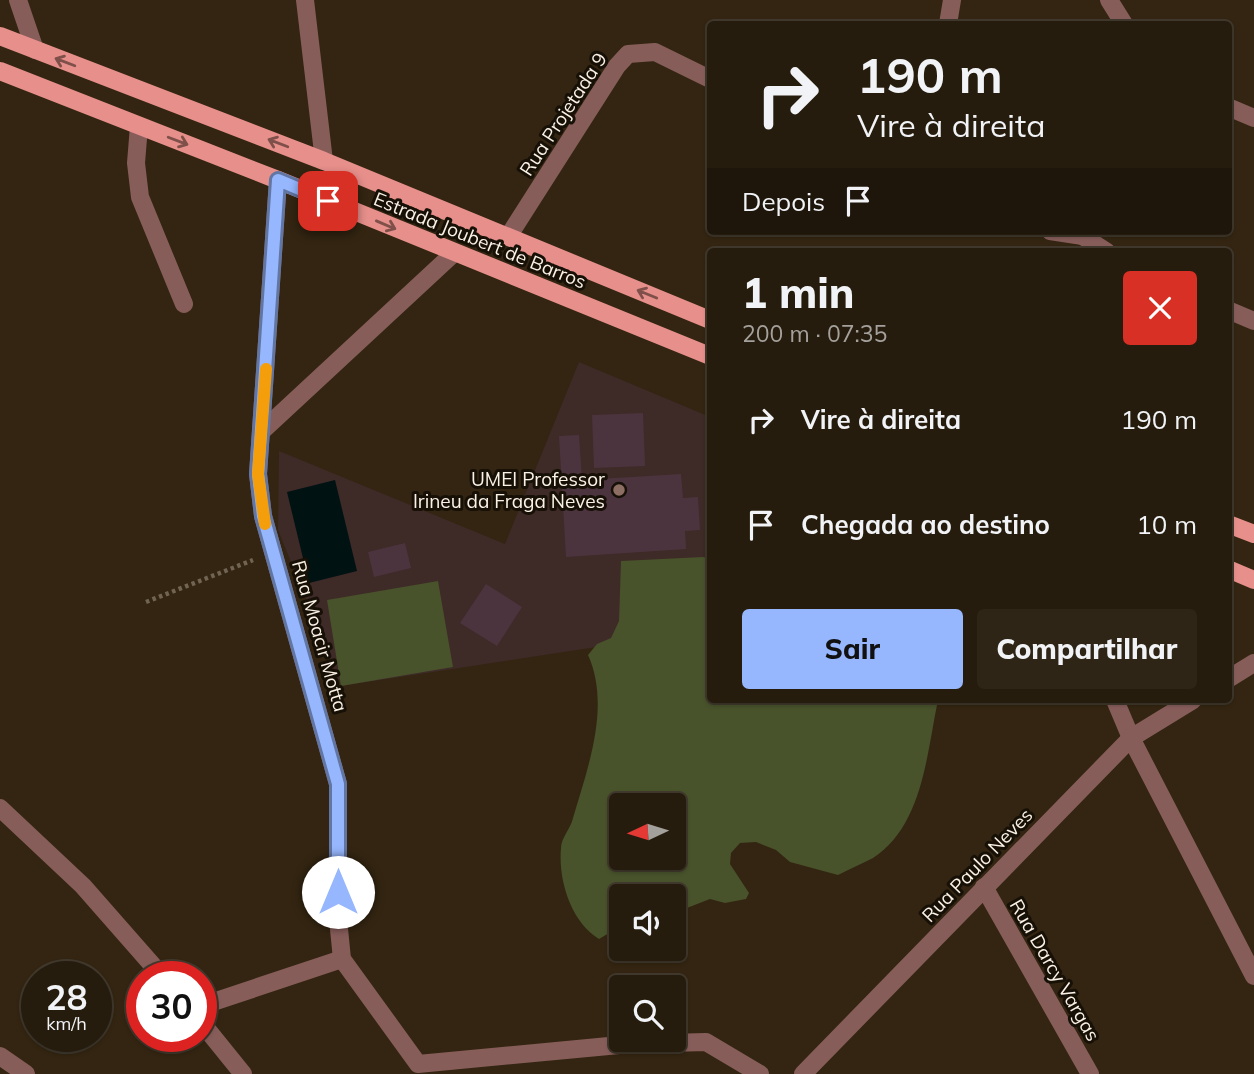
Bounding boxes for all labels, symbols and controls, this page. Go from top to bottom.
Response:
text: 190 m [857,44,1003,105]
street label: Rua Projetada 9 [514,48,612,180]
icon: right [742,49,833,140]
one-way arrow [55,55,77,67]
text: Vire à direita [857,105,1045,145]
one-way arrow [166,135,188,148]
one-way arrow [267,136,289,149]
pin [298,171,358,231]
icon: arrive [309,182,347,220]
icon: arrive [839,182,877,220]
text: Depois [742,185,825,218]
street label: Estrada Joubert de Barros [370,186,590,294]
one-way arrow [375,219,397,232]
text: 1 min [742,266,855,319]
button: close [1123,271,1197,345]
one-way arrow [637,287,659,300]
text: 200 m · 07:35 [742,319,887,348]
icon: right [742,401,780,439]
text: Vire à direita [801,403,961,436]
text: 190 m [1121,403,1197,436]
place label: UMEI Professor Irineu da Fraga Neves [413,467,605,513]
marker: UMEI Professor Irineu da Fraga Neves [611,482,627,498]
icon: arrive [742,506,780,544]
text: Chegada ao destino [801,508,1050,541]
text: 10 m [1136,508,1197,541]
street label: Rua Moacir Motta [287,558,353,714]
button: Sair [742,609,963,689]
button: Compartilhar [977,609,1197,689]
north arrow [609,793,686,870]
map controls [609,793,686,1052]
street label: Rua Paulo Neves [917,803,1037,927]
position arrow [301,855,375,929]
button: sound [609,884,686,961]
street label: Rua Darcy Vargas [1005,895,1105,1045]
speed limit sign: 30 [126,961,217,1052]
text: 28 [45,975,88,1019]
button: search [609,975,686,1052]
text: km/h [46,1012,87,1035]

